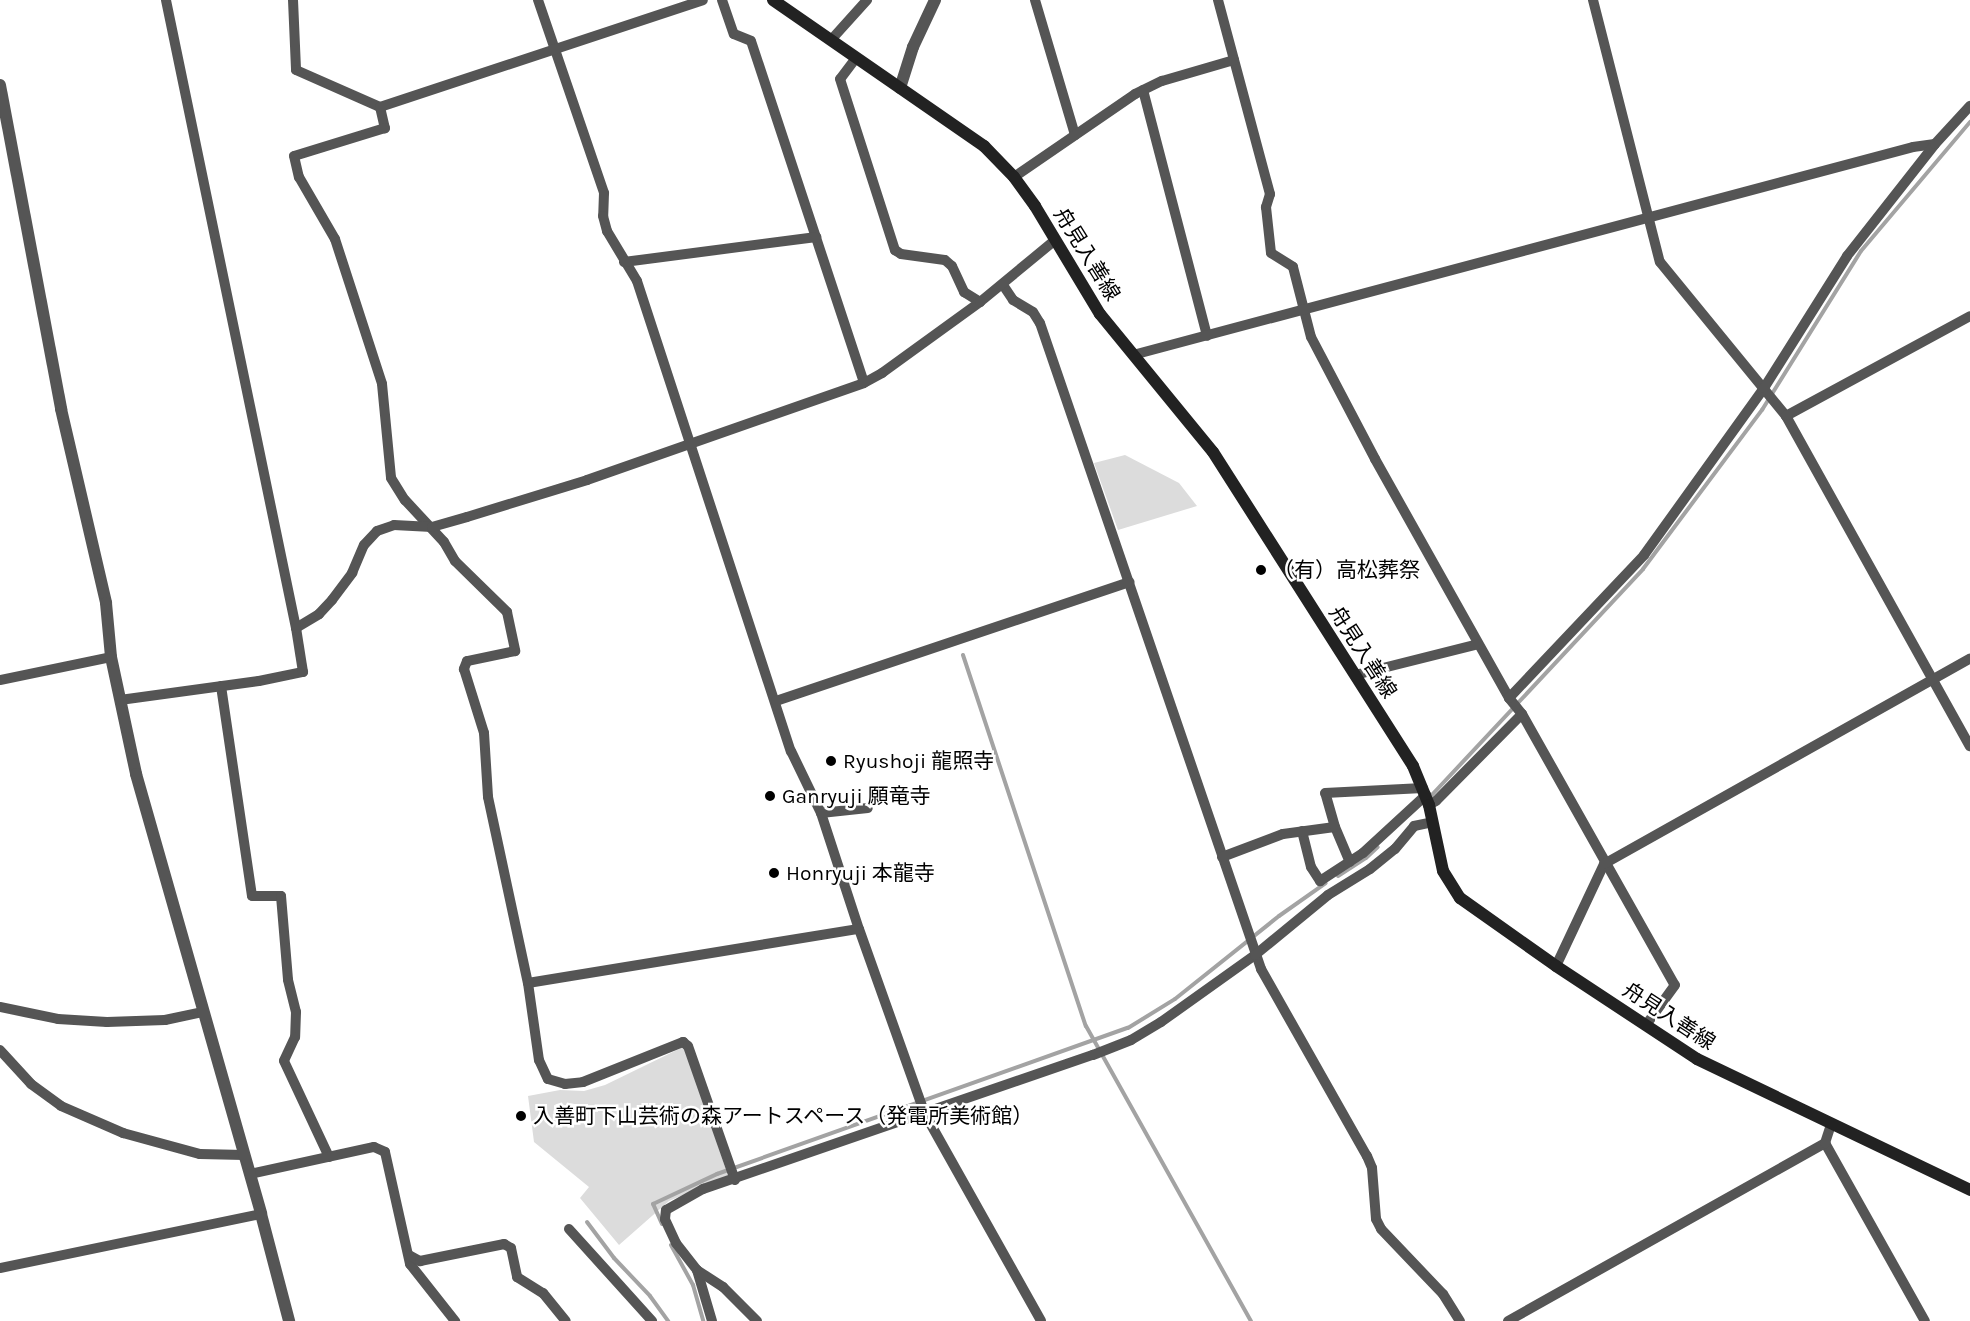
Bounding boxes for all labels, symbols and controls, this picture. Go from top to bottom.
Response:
street label: 舟見入善線 [1048,203,1126,305]
place label: （有）高松葬祭 [1273,557,1420,583]
marker: （有）高松葬祭 [1254,563,1268,577]
street label: 舟見入善線 [1324,601,1402,703]
place label: Ryushoji 龍照寺 [843,748,994,774]
marker: Ryushoji 龍照寺 [824,754,838,768]
place label: Ganryuji 願竜寺 [782,783,931,809]
marker: Ganryuji 願竜寺 [763,789,777,803]
place label: Honryuji 本龍寺 [786,860,935,886]
marker: Honryuji 本龍寺 [767,866,781,880]
street label: 舟見入善線 [1618,977,1720,1055]
place label: 入善町下山芸術の森アートスペース（発電所美術館） [533,1103,1036,1129]
marker: 入善町下山芸術の森アートスペース（発電所美術館） [514,1109,528,1123]

